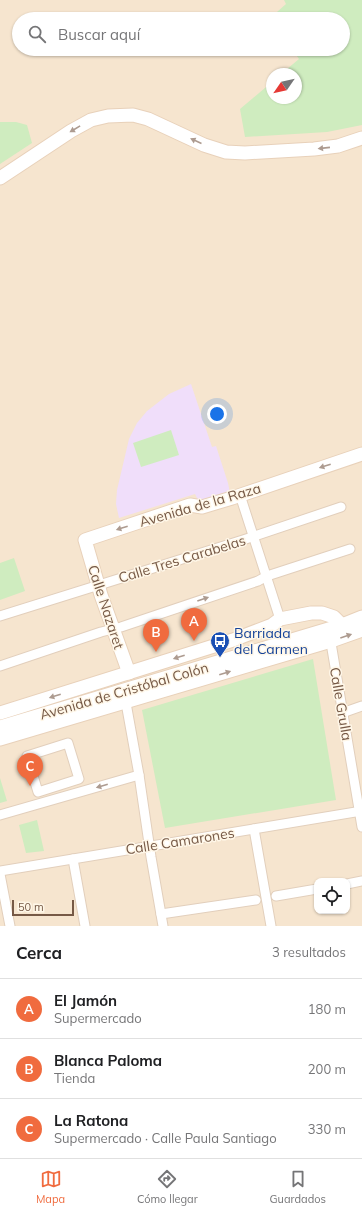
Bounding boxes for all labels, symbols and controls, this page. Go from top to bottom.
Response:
search box [12,12,350,56]
icon: search [26,23,48,45]
text: Buscar aquí [58,25,140,44]
north arrow [266,68,302,104]
one-way arrow [70,125,80,133]
one-way arrow [191,138,202,144]
one-way arrow [318,144,331,151]
your location [207,404,227,424]
one-way arrow [319,463,331,469]
street label: Avenida de la Raza [137,479,263,531]
one-way arrow [115,525,127,531]
street label: Calle Tres Carabelas [116,531,248,587]
street label: Calle Nazaret [84,563,128,652]
one-way arrow [197,596,209,602]
pin: A [181,608,207,641]
pin: B [143,619,169,652]
place label: Barriada del Carmen [234,624,308,658]
bus stop icon: Barriada del Carmen [209,630,231,658]
one-way arrow [341,633,353,639]
one-way arrow [172,654,184,660]
street label: Avenida de Cristóbal Colón [38,658,210,724]
street label: Calle Grulla [326,666,356,742]
one-way arrow [220,670,232,676]
one-way arrow [48,693,60,699]
pin: C [17,753,43,786]
one-way arrow [95,783,107,789]
street label: Calle Camarones [124,824,236,858]
map controls [314,878,350,914]
button: locate [314,878,350,914]
scale bar [12,898,74,917]
text: 50 m [18,900,44,914]
text: Cerca [16,942,62,963]
text: 3 resultados [272,944,346,960]
text: El Jamón [54,991,117,1010]
text: A [24,1001,34,1017]
text: 180 m [308,1001,346,1017]
text: Supermercado [54,1010,142,1026]
text: Blanca Paloma [54,1051,162,1070]
text: B [25,1061,33,1077]
text: 200 m [308,1061,346,1077]
text: Tienda [54,1070,95,1086]
text: La Ratona [54,1111,128,1130]
text: C [25,1121,33,1137]
text: 330 m [308,1121,346,1137]
text: Supermercado · Calle Paula Santiago [54,1130,277,1146]
tab: Mapa [36,1168,65,1206]
tab: Cómo llegar [137,1168,198,1206]
tab: Guardados [270,1168,326,1206]

